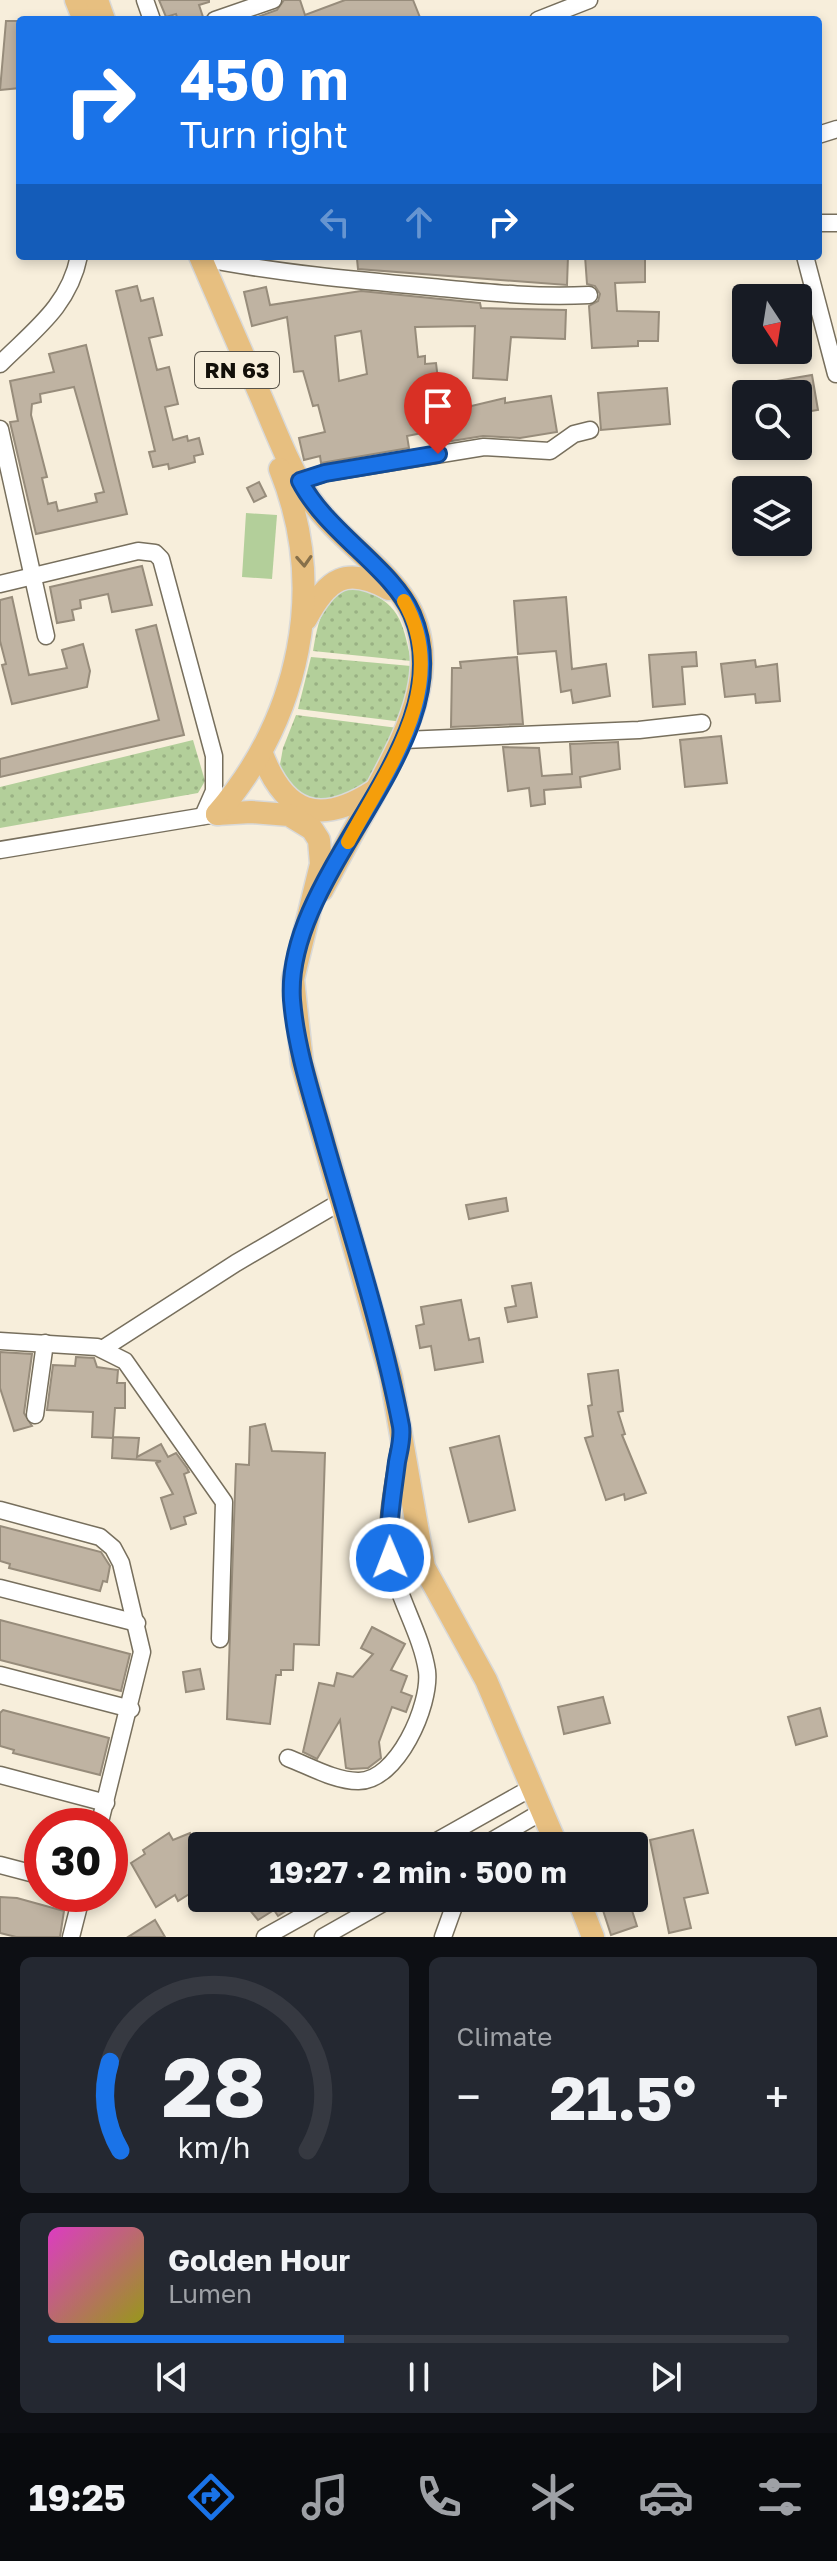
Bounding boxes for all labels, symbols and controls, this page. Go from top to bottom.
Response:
text: 450 m [180,45,349,112]
icon: right [48,48,152,152]
text: Turn right [180,113,348,156]
icon: left [313,200,357,244]
icon: ahead [397,200,441,244]
icon: right [481,200,525,244]
north arrow [732,284,812,364]
map controls [732,284,812,556]
road number: RN 63 [195,352,279,388]
pin [404,372,472,454]
button: search [732,380,812,460]
icon: arrive [416,384,460,428]
button: layers [732,476,812,556]
one-way arrow [296,555,313,568]
position arrow [348,1516,432,1600]
speed limit sign: 30 [24,1808,128,1912]
text: 19:27 · 2 min · 500 m [269,1854,567,1890]
text: Climate [457,2021,552,2052]
text: 28 [162,2035,266,2135]
text: 21.5° [549,2061,696,2133]
text: − [457,2070,481,2123]
text: + [765,2070,789,2123]
text: km/h [178,2130,251,2164]
text: Golden Hour [168,2242,350,2278]
text: Lumen [168,2278,252,2309]
icon: previous [150,2355,194,2399]
icon: pause [397,2355,441,2399]
icon: next [644,2355,688,2399]
icon: directions [183,2469,239,2525]
icon: music [297,2469,353,2525]
icon: phone [411,2469,467,2525]
icon: climate [525,2469,581,2525]
icon: car [638,2469,694,2525]
icon: filters [752,2469,808,2525]
text: 19:25 [29,2476,126,2519]

